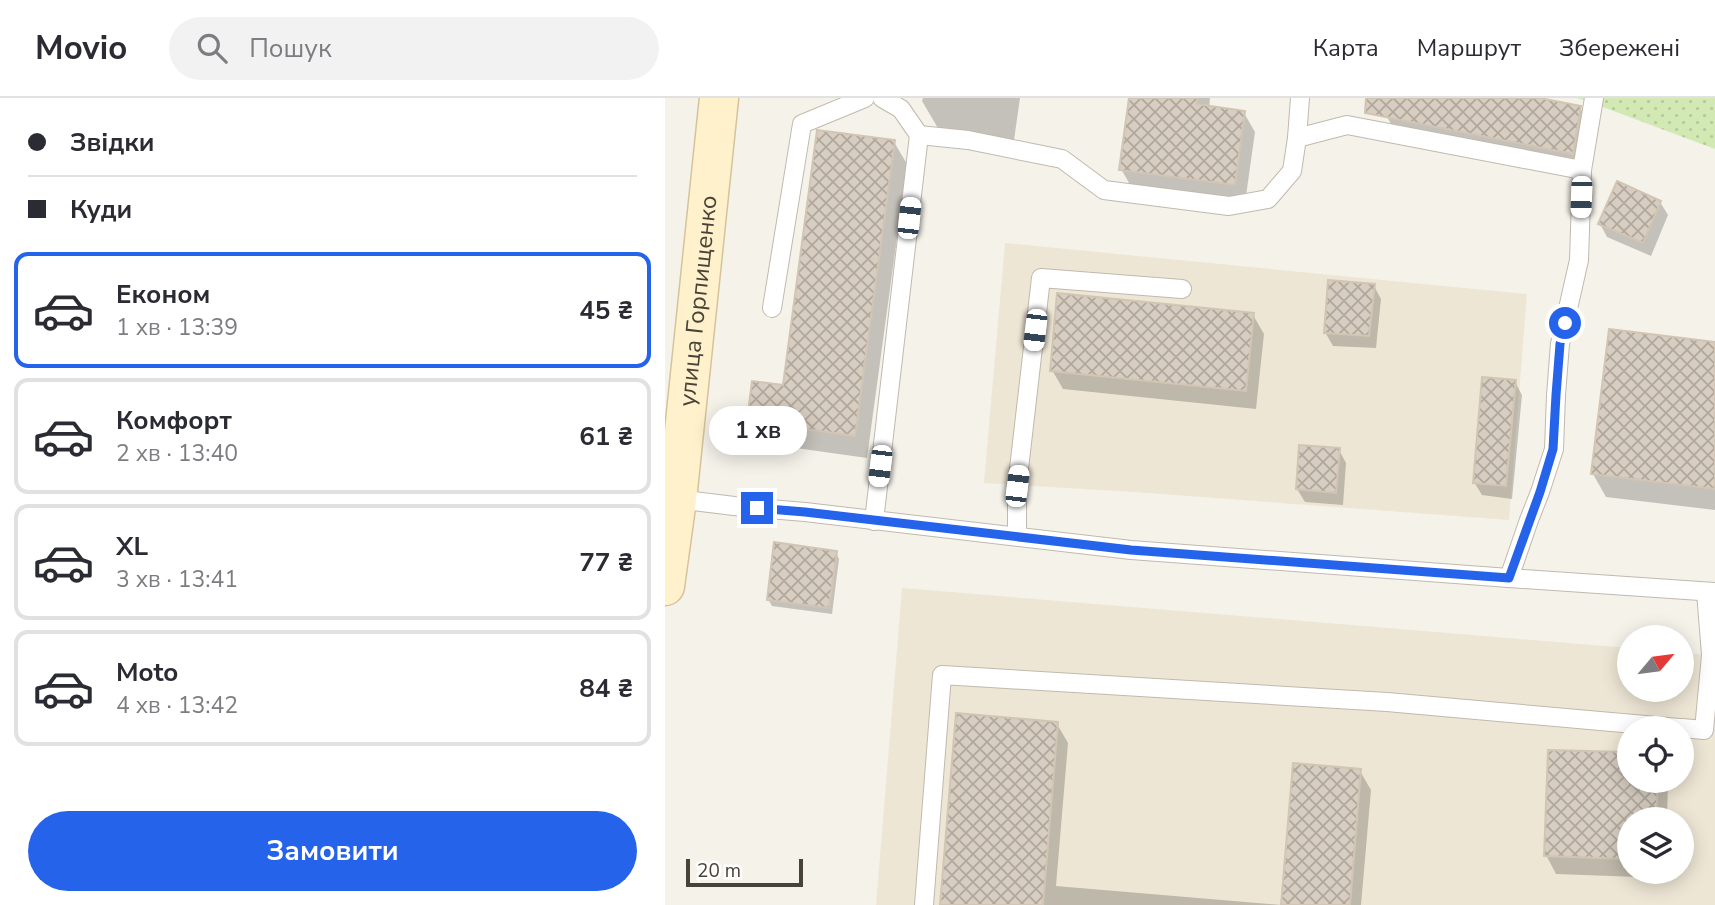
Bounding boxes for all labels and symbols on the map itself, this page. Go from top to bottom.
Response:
car [1570,176,1593,218]
street label: улица Горпищенко [671,194,725,408]
car [897,196,922,240]
route start [1549,307,1581,339]
car [1023,308,1048,352]
callout: 1 хв [708,406,806,456]
car [868,444,893,488]
car [1005,464,1030,508]
route end [741,492,773,524]
north arrow [1617,625,1694,702]
scale bar [686,856,803,888]

